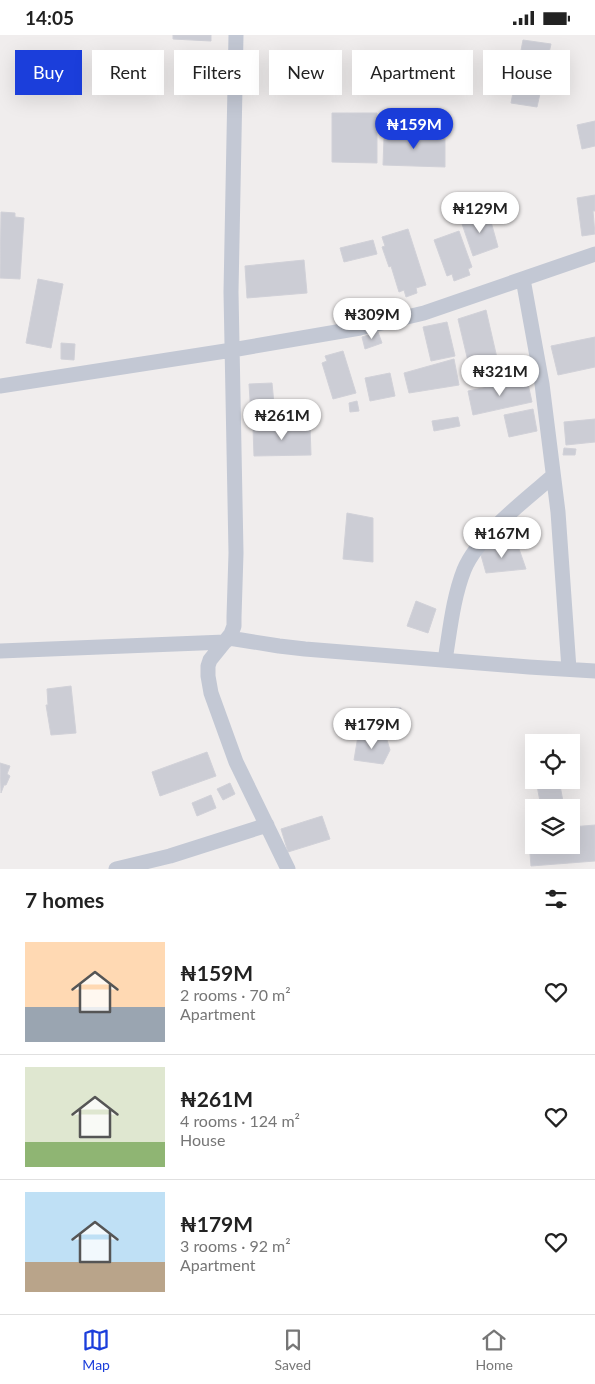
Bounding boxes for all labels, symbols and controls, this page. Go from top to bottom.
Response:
text: 14:05 [25,6,74,29]
chip: Buy [15,50,82,95]
chip: Rent [92,50,164,95]
chip: Filters [174,50,259,95]
chip: New [269,50,342,95]
chip: Apartment [352,50,473,95]
chip: House [483,50,570,95]
pin: ₦159M [379,107,449,150]
text: ₦159M [386,114,442,133]
pin: ₦129M [445,191,515,234]
text: ₦129M [452,198,508,217]
pin: ₦309M [337,297,407,340]
text: ₦309M [344,304,400,323]
pin: ₦321M [465,355,535,397]
text: ₦321M [472,361,528,380]
pin: ₦261M [247,399,317,441]
text: ₦261M [254,405,310,424]
pin: ₦167M [467,517,537,559]
text: ₦167M [474,523,530,542]
pin: ₦179M [337,707,407,750]
text: ₦179M [344,714,400,733]
map controls [525,734,580,854]
button: locate [525,734,580,789]
button: layers [525,799,580,854]
icon: filters [542,885,570,913]
text: 7 homes [25,887,104,912]
text: ₦159M [180,960,253,985]
icon: home [65,962,125,1022]
icon: heart [542,978,570,1006]
text: 2 rooms · 70 m² [180,985,291,1004]
text: Apartment [180,1004,255,1023]
text: ₦261M [180,1086,253,1111]
icon: home [65,1087,125,1147]
icon: heart [542,1103,570,1131]
text: 4 rooms · 124 m² [180,1111,300,1130]
text: House [180,1130,225,1149]
text: ₦179M [180,1211,253,1236]
icon: home [65,1212,125,1272]
icon: heart [542,1228,570,1256]
text: 3 rooms · 92 m² [180,1236,291,1255]
text: Apartment [180,1255,255,1274]
tab: Map [82,1326,110,1373]
tab: Saved [275,1326,311,1373]
tab: Home [475,1326,513,1373]

